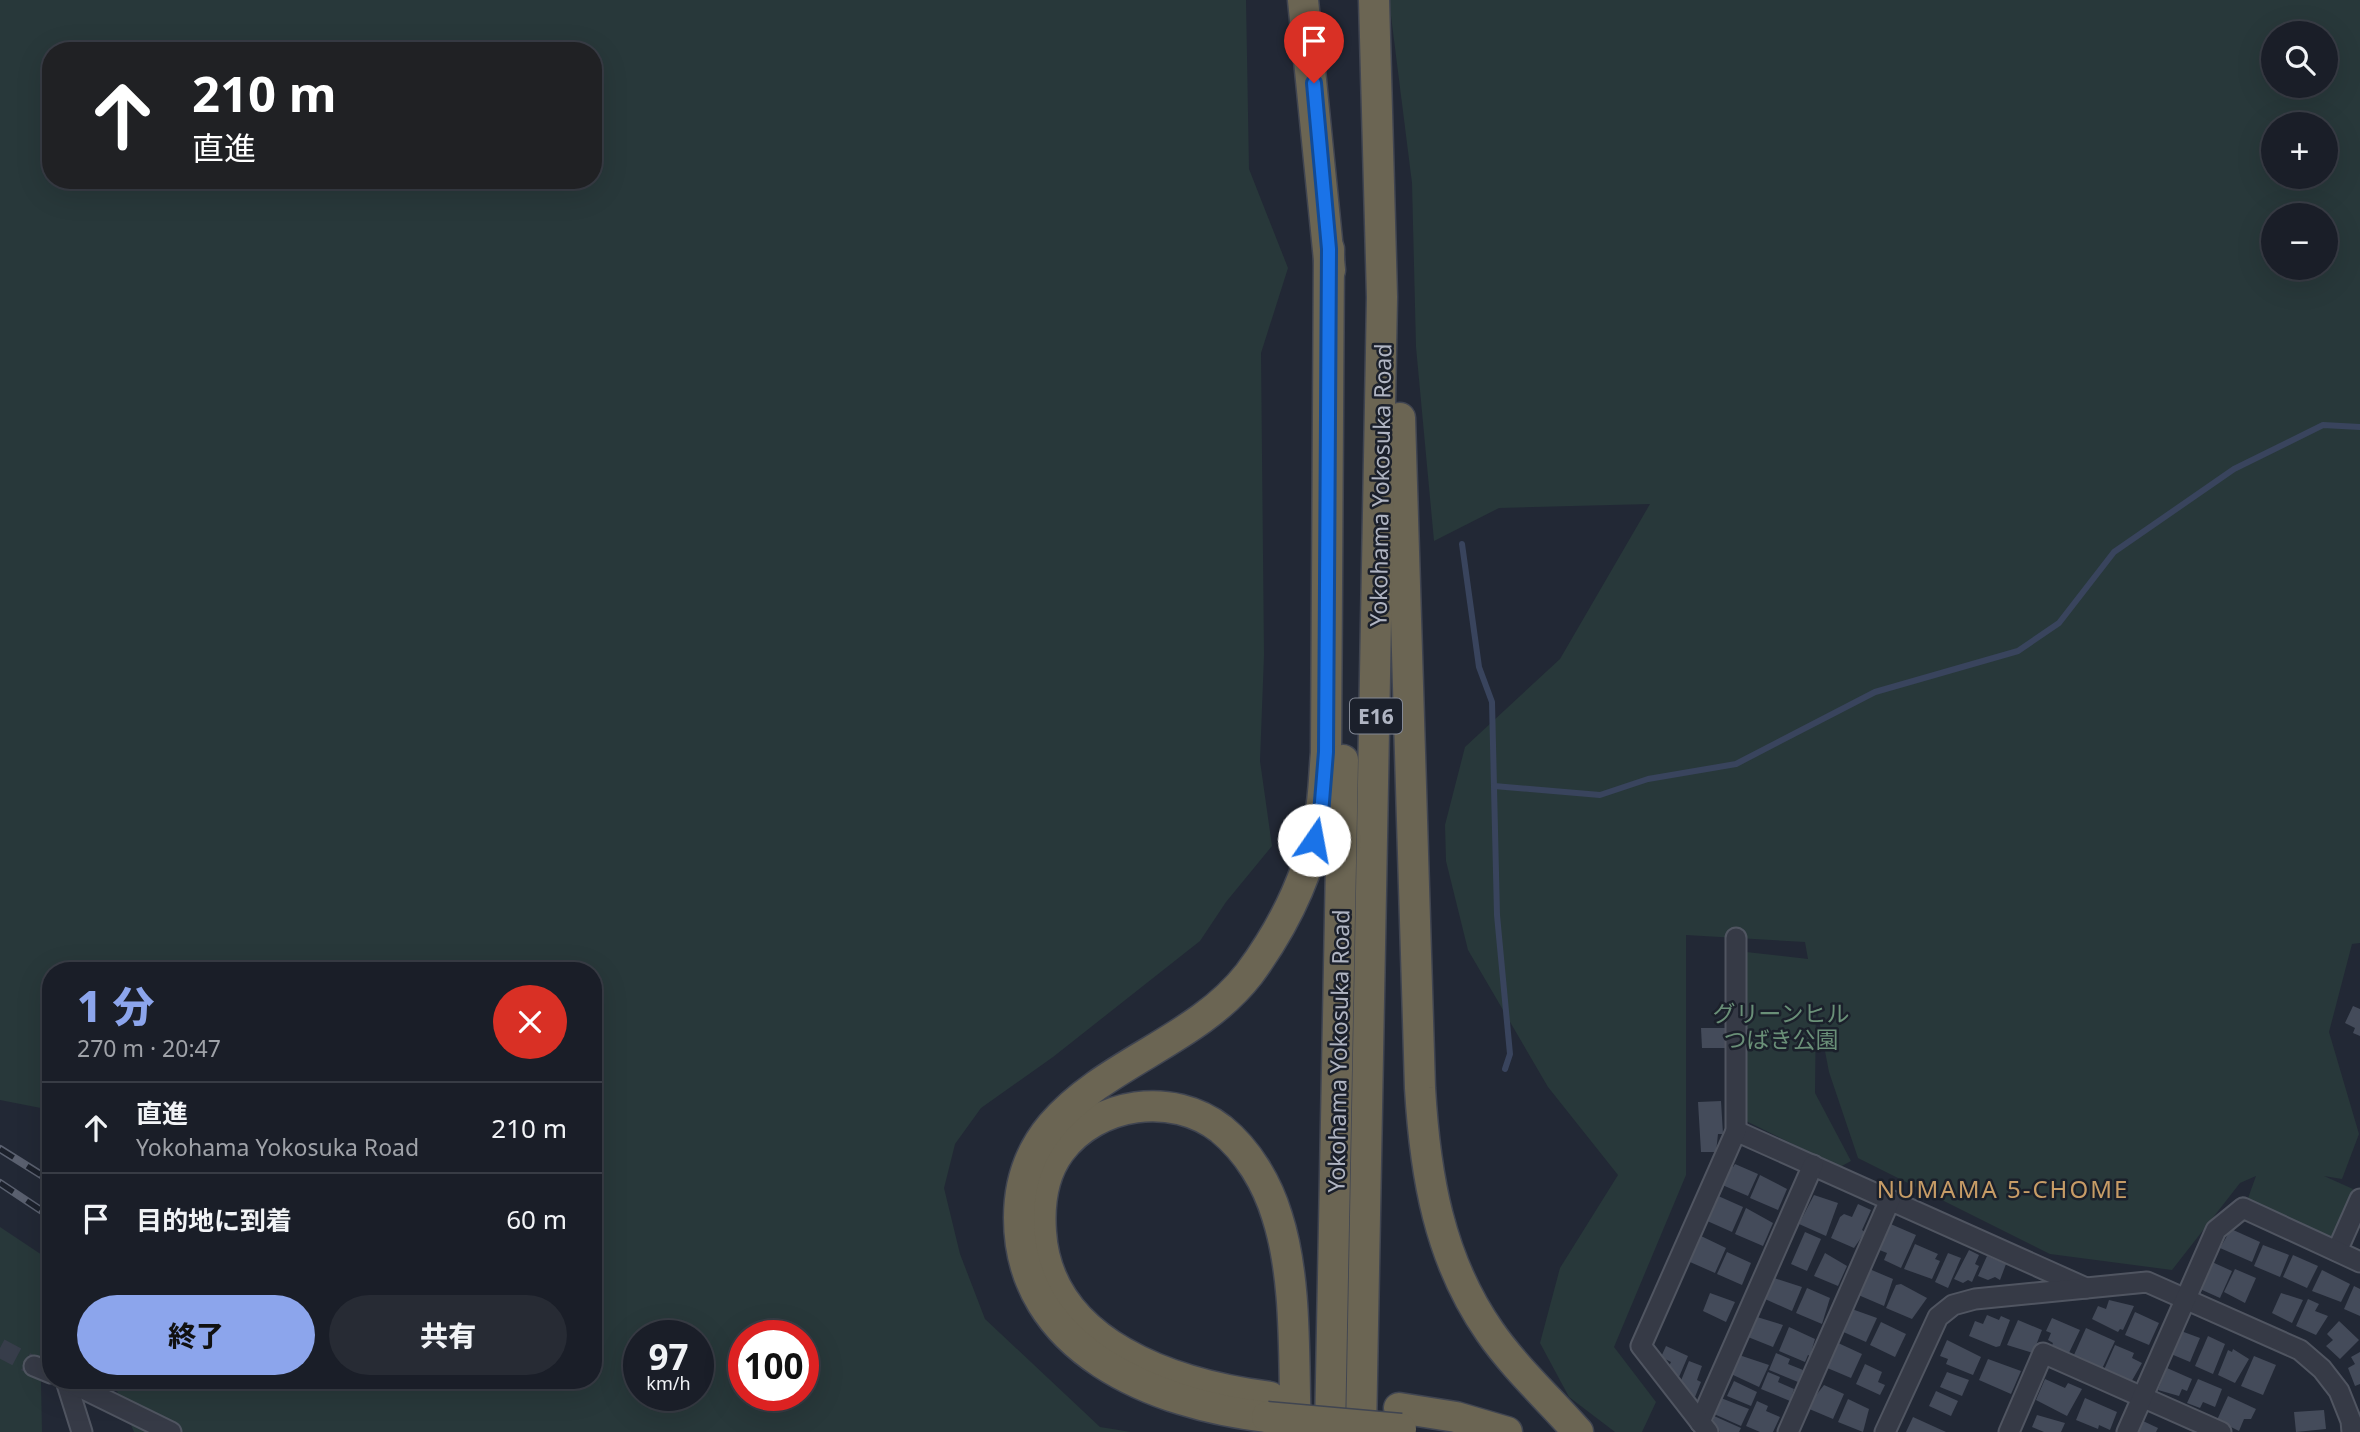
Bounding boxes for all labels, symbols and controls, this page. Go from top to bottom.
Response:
pin [1284,11,1344,83]
map controls [2261,21,2338,280]
button: search [2261,21,2338,98]
icon: arrive [1295,22,1333,60]
text: 210 m [192,60,337,126]
icon: ahead [77,70,168,161]
button: + [2261,112,2338,189]
text: 直進 [192,126,256,169]
button: − [2261,203,2338,280]
street label: Yokohama Yokosuka Road [1362,343,1398,627]
road number: E16 [1350,698,1402,734]
position arrow [1277,803,1351,877]
street label: Yokohama Yokosuka Road [1320,909,1356,1193]
text: 1 分 [77,977,154,1034]
button: close [493,985,567,1059]
park label: グリーンヒル つばき公園 [1713,997,1849,1055]
text: 270 m · 20:47 [77,1032,221,1064]
text: 直進 [136,1095,188,1131]
icon: ahead [77,1109,115,1147]
text: 210 m [491,1110,567,1146]
text: Yokohama Yokosuka Road [136,1131,419,1163]
district label: NUMAMA 5-CHOME [1877,1172,2129,1205]
icon: arrive [77,1200,115,1238]
text: 60 m [506,1201,567,1237]
text: 目的地に到着 [136,1202,292,1238]
button: 終了 [77,1295,315,1375]
button: 共有 [329,1295,567,1375]
speed limit sign: 100 [728,1320,819,1411]
text: 97 [648,1333,689,1380]
text: km/h [646,1371,691,1395]

